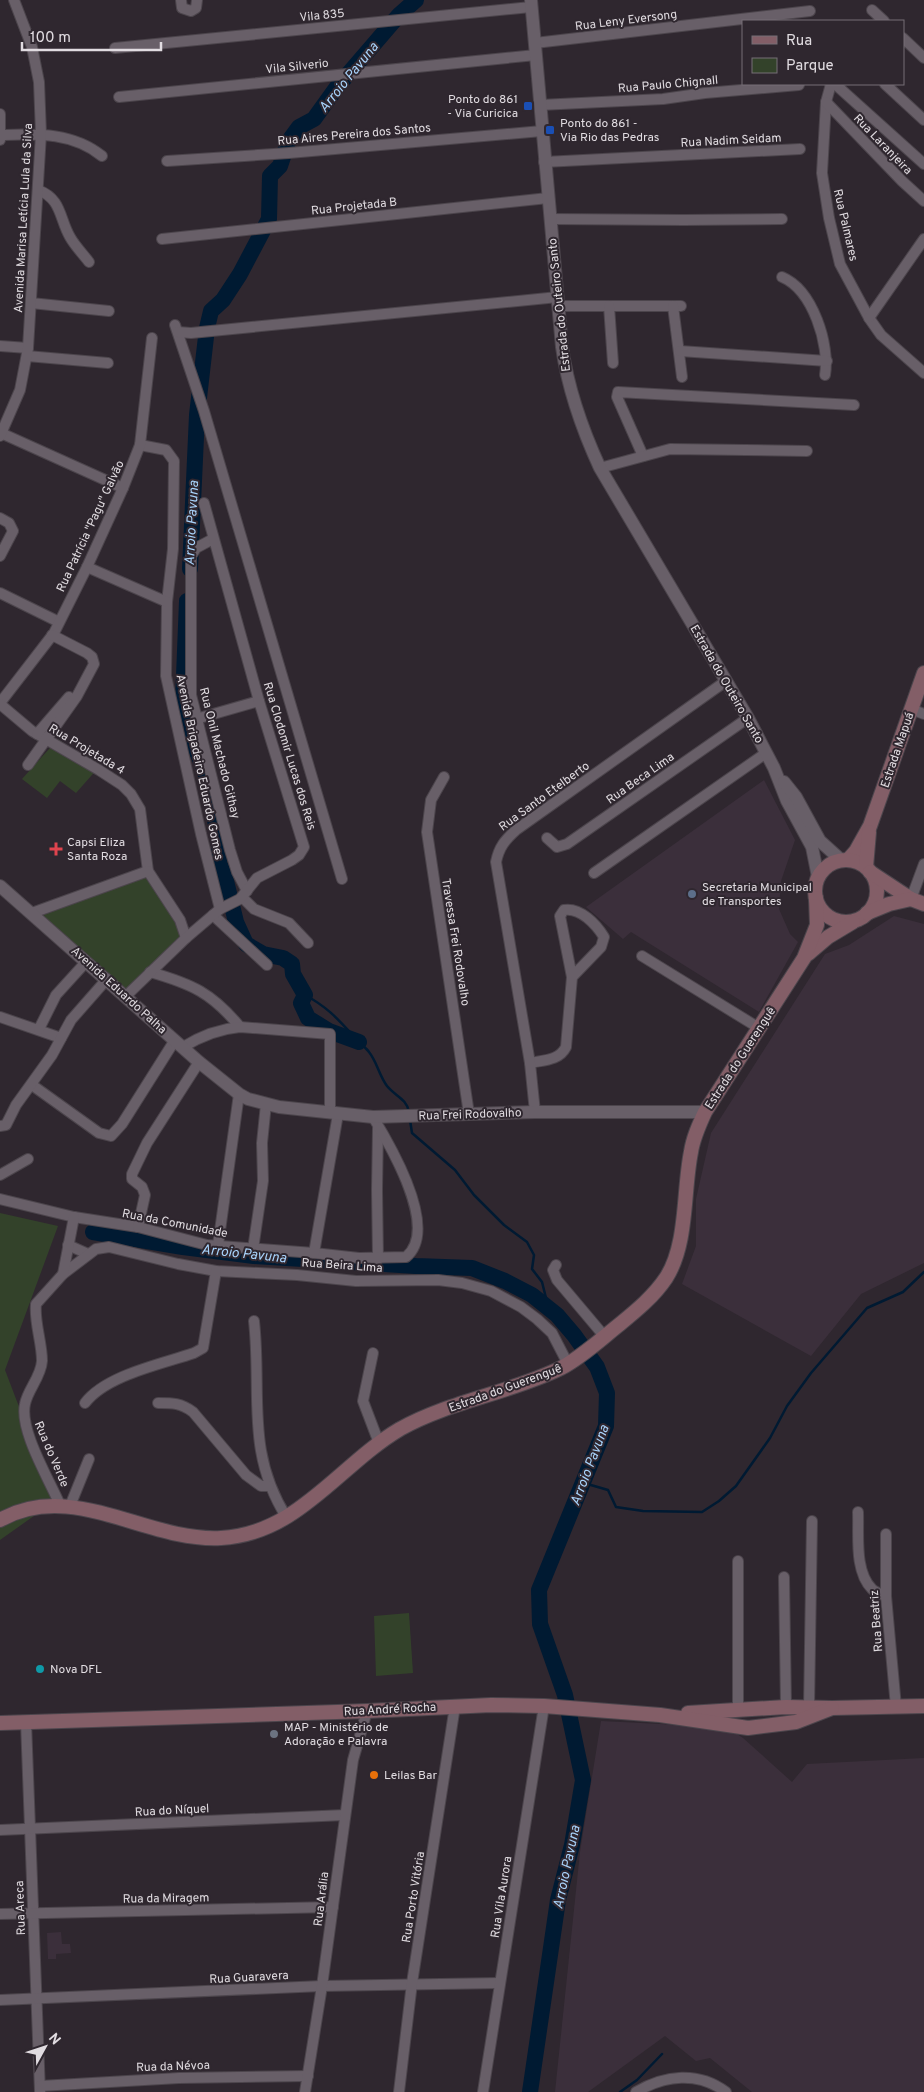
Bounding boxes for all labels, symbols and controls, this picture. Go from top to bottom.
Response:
street label: Vila 835 [299,6,345,26]
street label: Rua Leny Eversong [574,7,678,35]
scale bar [22,20,161,52]
legend [742,20,904,85]
text: 100 m [30,29,71,48]
text: Rua [786,32,812,51]
water label: Arroio Pavuna [316,39,383,116]
street label: Vila Silverio [265,56,330,78]
text: Parque [786,57,834,76]
street label: Rua Paulo Chignall [617,73,719,97]
place label: Ponto do 861 - Via Curicica [447,92,518,122]
marker: Ponto do 861 - Via Curicica [522,100,534,112]
street label: Rua Laranjeira [849,111,915,178]
place label: Ponto do 861 - Via Rio das Pedras [560,116,659,146]
street label: Rua Aires Pereira dos Santos [277,120,431,150]
street label: Avenida Marisa Letícia Lula da Silva [11,123,37,313]
marker: Ponto do 861 - Via Rio das Pedras [544,124,556,136]
street label: Rua Nadim Seidam [680,130,782,152]
street label: Rua Palmares [829,188,861,263]
street label: Rua Projetada B [310,195,398,219]
street label: Estrada do Outeiro Santo [545,237,575,372]
street label: Rua Patrícia "Pagu" Galvão [53,458,129,595]
water label: Arroio Pavuna [182,479,203,566]
street label: Estrada do Outeiro Santo [686,622,767,747]
street label: Avenida Brigadeiro Eduardo Gomes [171,673,227,862]
street label: Rua Clodomir Lucas dos Reis [259,680,319,832]
street label: Rua Onil Machado Githay [195,686,243,821]
street label: Estrada Mapuá [878,710,918,790]
street label: Rua Projetada 4 [45,721,127,779]
street label: Rua Beca Lima [603,749,678,808]
street label: Rua Santo Etelberto [496,758,593,835]
place label: Capsi Eliza Santa Roza [67,835,127,865]
marker: Capsi Eliza Santa Roza [49,842,63,856]
street label: Travessa Frei Rodovalho [437,877,473,1007]
place label: Secretaria Municipal de Transportes [702,880,812,910]
marker: Secretaria Municipal de Transportes [686,888,698,900]
street label: Avenida Eduardo Palha [67,944,169,1038]
street label: Estrada do Guerenguê [702,1004,780,1113]
street label: Rua Frei Rodovalho [418,1105,522,1125]
street label: Rua da Comunidade [121,1206,229,1242]
water label: Arroio Pavuna [201,1242,288,1267]
street label: Rua Beira Lima [301,1255,383,1277]
street label: Estrada do Guerenguê [447,1361,564,1417]
street label: Rua do Verde [30,1419,72,1490]
water label: Arroio Pavuna [567,1422,614,1508]
street label: Rua Beatriz [867,1589,887,1652]
place label: Nova DFL [50,1662,102,1678]
marker: Nova DFL [34,1663,46,1675]
street label: Rua André Rocha [343,1700,437,1720]
place label: MAP - Ministério de Adoração e Palavra [284,1720,389,1750]
marker: MAP - Ministério de Adoração e Palavra [268,1728,280,1740]
place label: Leilas Bar [384,1768,438,1784]
marker: Leilas Bar [368,1769,380,1781]
street label: Rua do Níquel [134,1801,210,1821]
water label: Arroio Pavuna [550,1823,585,1911]
street label: Rua Porto Vitória [399,1850,429,1944]
street label: Rua Vila Aurora [488,1855,516,1939]
street label: Rua Arália [311,1871,333,1927]
street label: Rua Areca [12,1880,30,1936]
street label: Rua da Miragem [123,1890,210,1908]
street label: Rua Guaravera [209,1968,289,1988]
north arrow [20,2022,70,2072]
text: N [44,2030,64,2049]
street label: Rua da Névoa [136,2058,210,2076]

